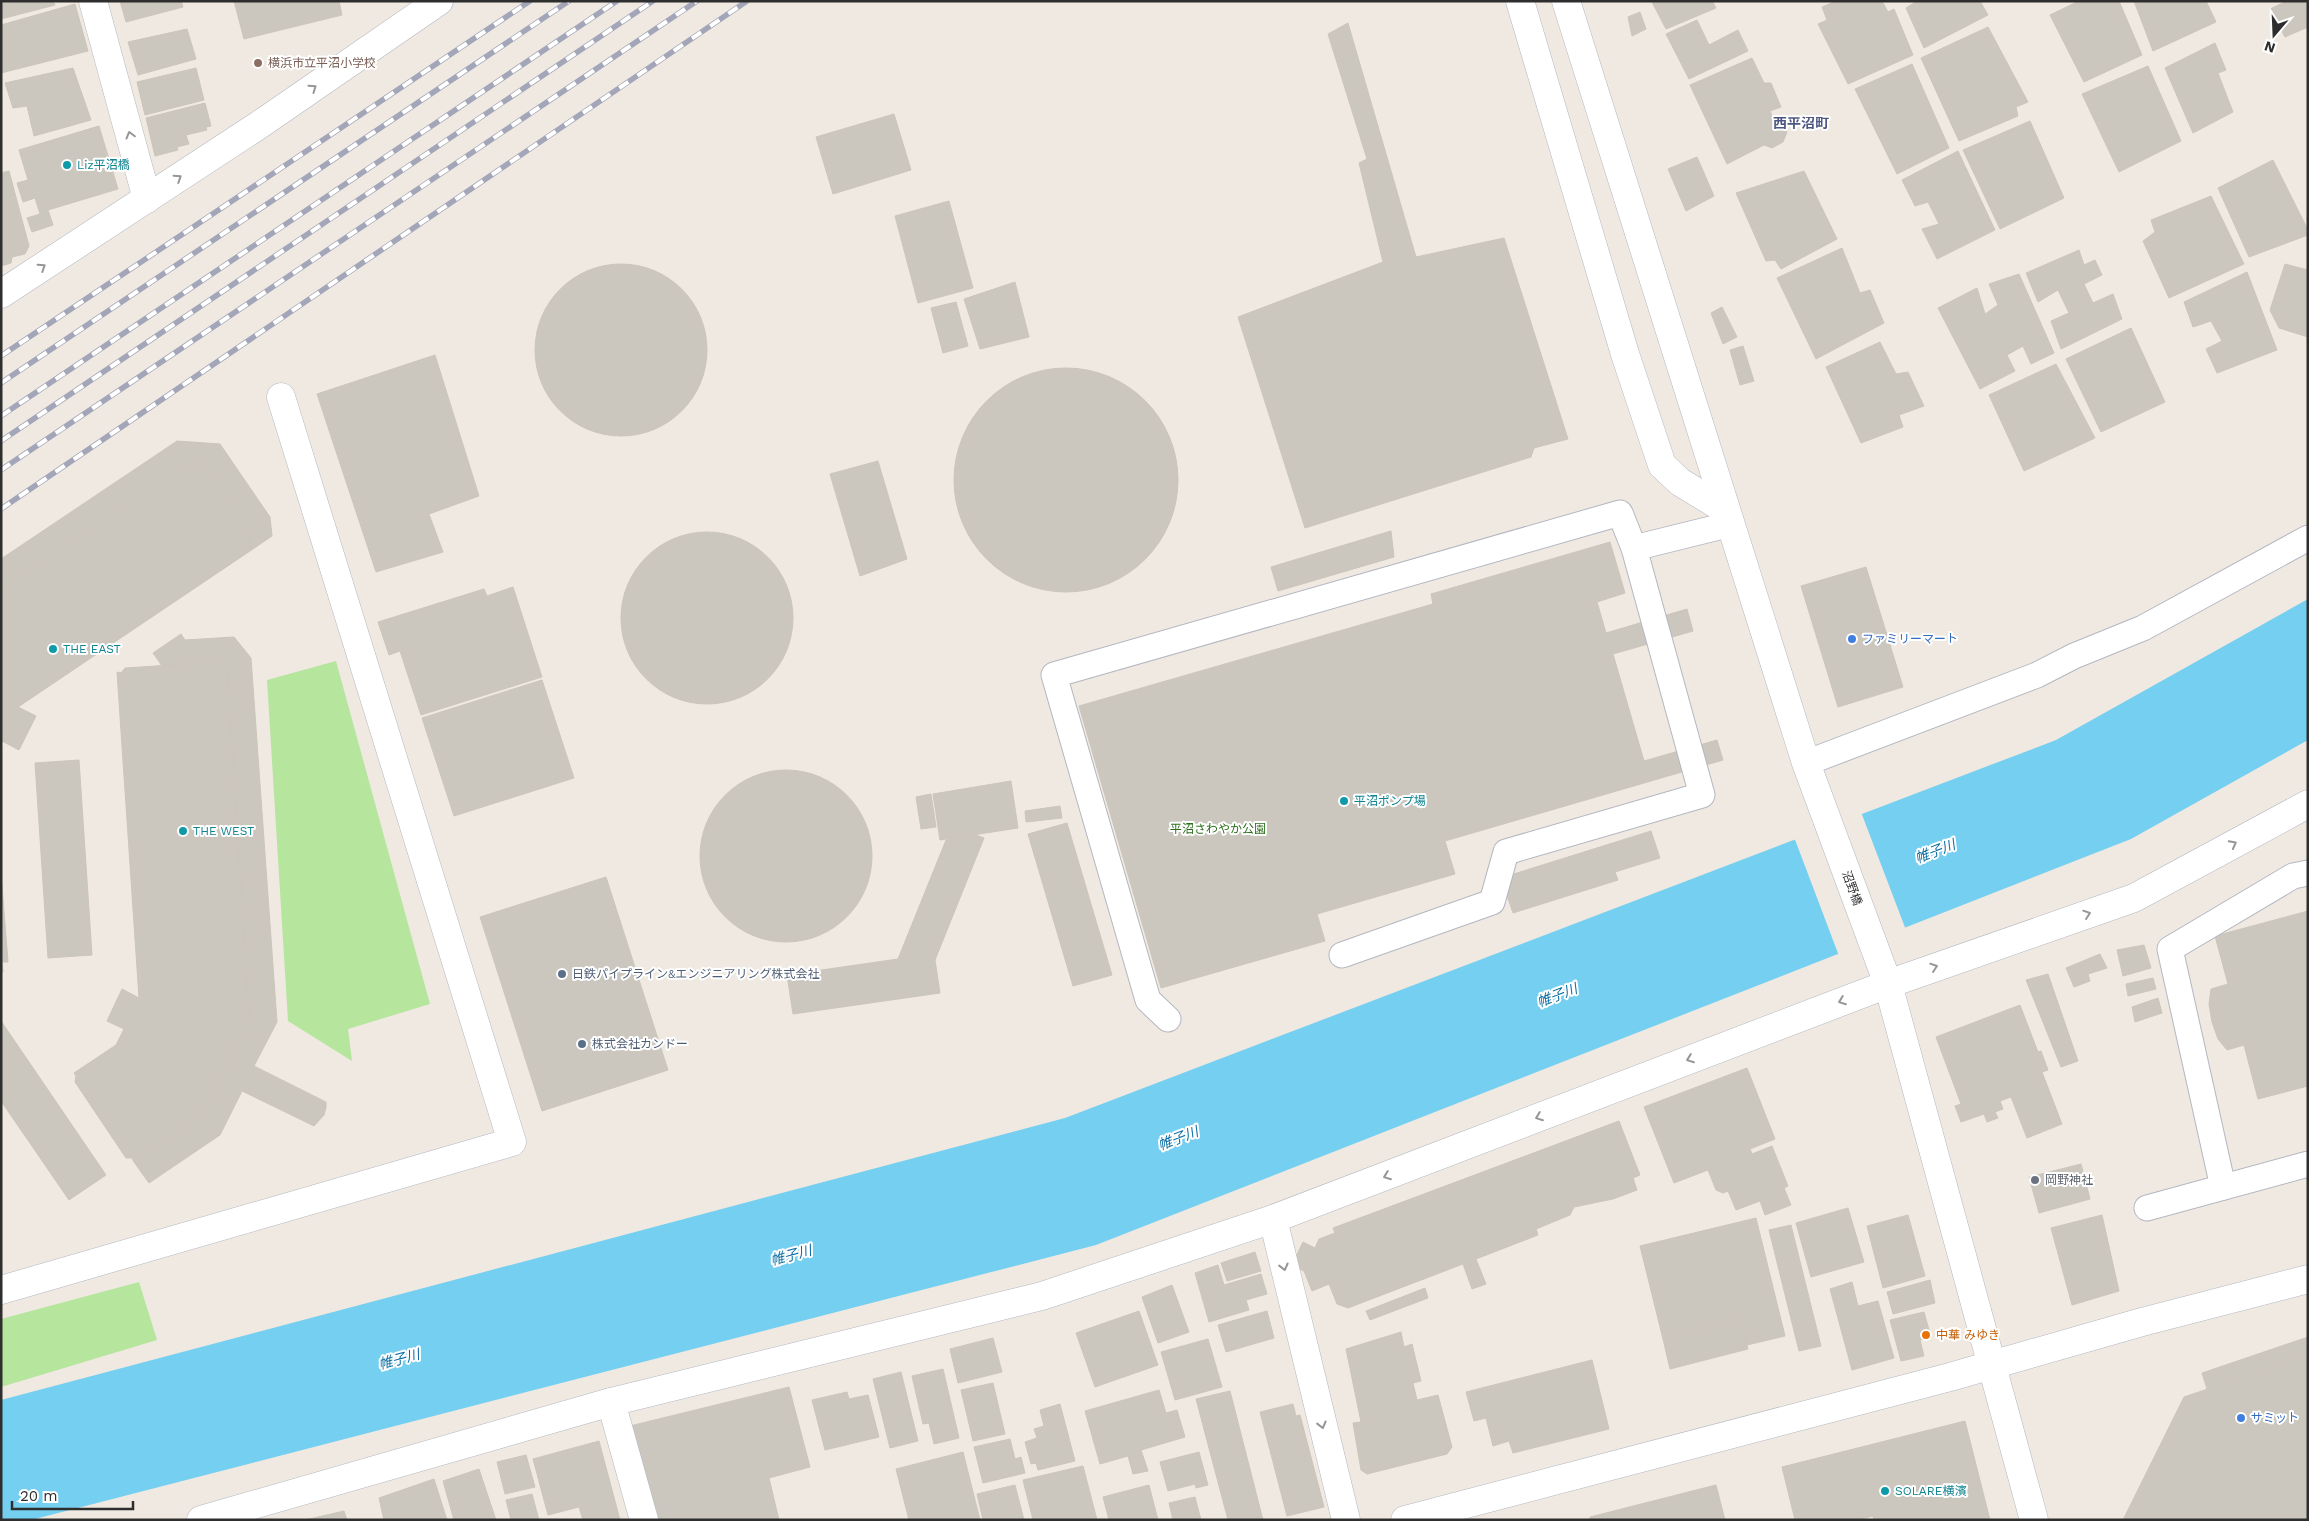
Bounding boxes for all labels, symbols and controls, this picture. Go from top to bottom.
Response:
north arrow [2249,10,2299,60]
text: N [2262,38,2277,57]
place label: 横浜市立平沼小学校 [268,56,376,70]
marker: 横浜市立平沼小学校 [252,57,264,69]
one-way arrow [307,85,317,94]
district label: 西平沼町 [1773,115,1829,131]
one-way arrow [125,131,135,139]
place label: Liz平沼橋 [77,158,130,172]
marker: Liz平沼橋 [61,159,73,171]
one-way arrow [172,175,182,184]
one-way arrow [36,264,46,273]
place label: ファミリーマート [1862,632,1958,646]
marker: ファミリーマート [1846,633,1858,645]
place label: THE EAST [63,642,121,656]
marker: THE EAST [47,643,59,655]
place label: 平沼ポンプ場 [1354,794,1426,808]
marker: 平沼ポンプ場 [1338,795,1350,807]
park label: 平沼さわやか公園 [1170,822,1266,836]
place label: THE WEST [193,824,254,838]
marker: THE WEST [177,825,189,837]
water label: 帷子川 [1913,835,1959,866]
one-way arrow [2228,840,2237,850]
street label: 沼野橋 [1839,869,1865,907]
one-way arrow [2082,910,2091,920]
one-way arrow [1929,963,1937,973]
place label: 日鉄パイプライン&エンジニアリング株式会社 [572,967,819,981]
marker: 日鉄パイプライン&エンジニアリング株式会社 [556,968,568,980]
water label: 帷子川 [1535,979,1581,1010]
one-way arrow [1838,995,1847,1005]
place label: 株式会社カンドー [592,1037,688,1051]
marker: 株式会社カンドー [576,1038,588,1050]
one-way arrow [1687,1053,1695,1063]
one-way arrow [1535,1111,1544,1121]
water label: 帷子川 [1156,1122,1202,1153]
one-way arrow [1383,1169,1392,1180]
place label: 岡野神社 [2045,1173,2093,1187]
marker: 岡野神社 [2029,1174,2041,1186]
water label: 帷子川 [769,1241,815,1268]
one-way arrow [1278,1262,1289,1271]
place label: 中華 みゆき [1936,1328,2000,1342]
marker: 中華 みゆき [1920,1329,1932,1341]
water label: 帷子川 [377,1345,423,1372]
place label: サミット [2251,1411,2299,1425]
marker: サミット [2235,1412,2247,1424]
one-way arrow [1317,1420,1327,1428]
scale bar [12,1478,134,1510]
place label: SOLARE横濱 [1895,1484,1966,1498]
marker: SOLARE横濱 [1879,1485,1891,1497]
text: 20 m [20,1487,58,1505]

